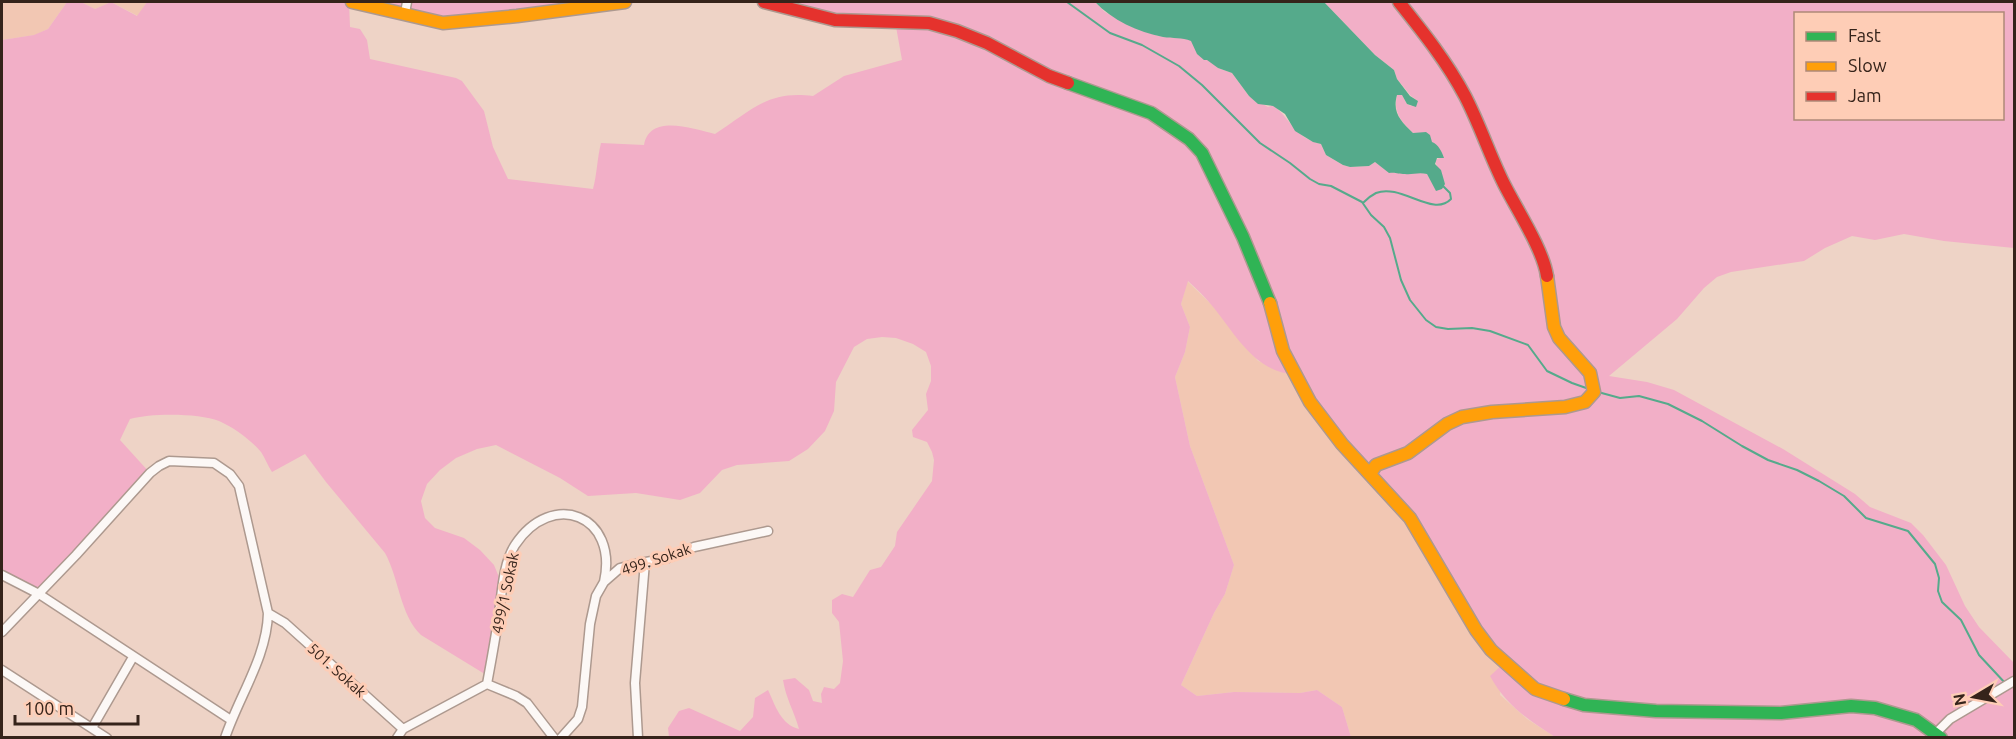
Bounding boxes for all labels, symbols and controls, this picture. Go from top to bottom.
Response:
legend [1794,12,2004,120]
text: Fast [1848,25,1881,45]
text: Slow [1848,55,1887,75]
text: Jam [1848,85,1882,105]
street label: 499. Sokak [619,540,693,578]
street label: 499/1 Sokak [488,551,522,635]
street label: 501. Sokak [305,640,370,701]
north arrow [1944,667,2004,727]
scale bar [15,688,138,726]
text: N [1949,692,1969,707]
text: 100 m [24,698,74,718]

